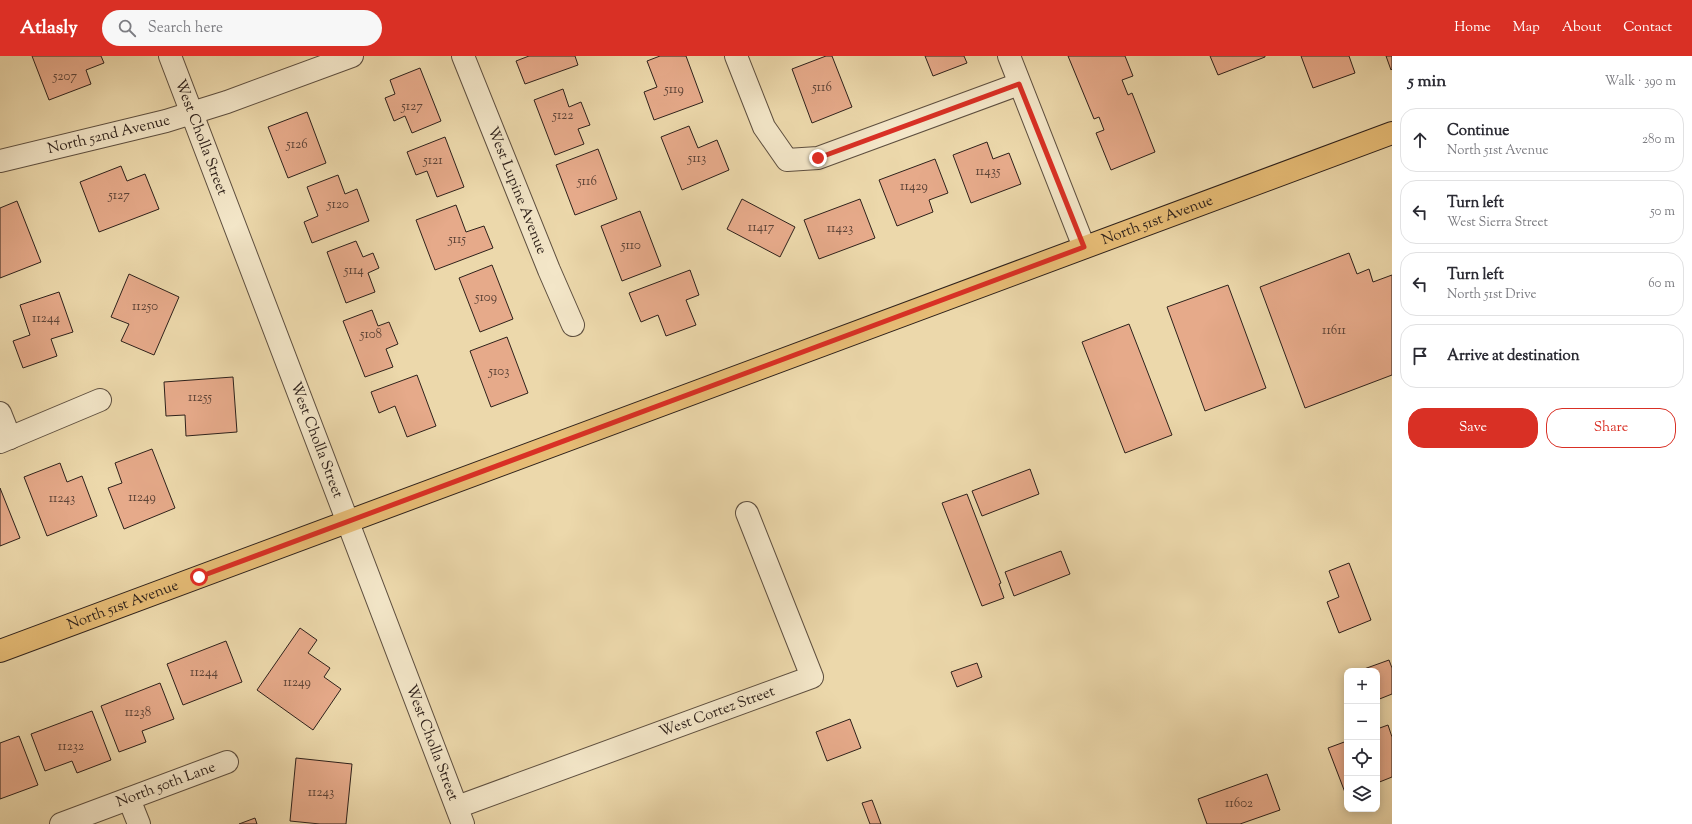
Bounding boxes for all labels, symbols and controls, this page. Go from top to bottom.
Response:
search box [102,10,382,46]
text: Atlasly [20,15,78,42]
icon: search [116,17,138,39]
text: Search here [148,18,223,39]
text: Home [1454,18,1491,38]
text: Map [1513,18,1540,38]
text: About [1562,18,1601,38]
text: Contact [1623,18,1672,38]
house number: 5207 [52,68,77,86]
text: 5 min [1408,70,1446,94]
text: Walk · 390 m [1605,73,1676,91]
street label: West Cholla Street [169,76,233,198]
house number: 5116 [811,79,832,97]
house number: 5119 [663,81,684,99]
house number: 5127 [400,98,423,116]
house number: 5122 [551,107,574,125]
street label: North 52nd Avenue [45,110,173,160]
text: Continue [1447,121,1509,142]
street label: West Lupine Avenue [482,124,552,257]
icon: ahead [1409,129,1431,151]
text: 280 m [1642,131,1675,149]
house number: 5126 [285,136,308,154]
text: North 51st Avenue [1447,142,1549,160]
route end [809,149,827,167]
house number: 5113 [687,150,706,168]
house number: 5121 [422,152,443,170]
house number: 11435 [975,163,1001,181]
house number: 5116 [576,173,597,191]
house number: 11429 [900,178,928,196]
house number: 5127 [107,187,130,205]
street label: North 51st Avenue [1099,190,1216,251]
text: Turn left [1447,193,1504,214]
house number: 5120 [326,196,349,214]
icon: left [1409,201,1431,223]
text: 50 m [1650,203,1675,221]
text: West Sierra Street [1447,214,1548,232]
house number: 11417 [748,219,775,237]
house number: 11423 [827,220,853,238]
house number: 5115 [447,231,466,249]
house number: 5110 [620,237,641,255]
house number: 5114 [343,262,364,280]
text: Turn left [1447,265,1504,286]
icon: left [1409,273,1431,295]
text: 60 m [1648,275,1675,293]
text: North 51st Drive [1447,286,1537,304]
house number: 5109 [474,289,497,307]
house number: 11250 [132,298,158,316]
house number: 11244 [32,310,60,328]
house number: 11611 [1322,322,1347,340]
house number: 5108 [359,326,382,344]
icon: arrive [1409,345,1431,367]
text: Arrive at destination [1447,346,1580,367]
house number: 5103 [488,363,509,381]
street label: West Cholla Street [285,379,348,501]
house number: 11255 [188,389,213,407]
button: Save [1408,408,1538,448]
button: Share [1546,408,1676,448]
house number: 11249 [128,489,156,507]
house number: 11243 [49,490,75,508]
route start [190,568,208,586]
street label: North 51st Avenue [64,575,181,636]
house number: 11244 [190,664,218,682]
map controls [1344,668,1380,812]
button: + [1344,668,1380,704]
house number: 11249 [283,674,311,692]
street label: West Cortez Street [656,681,778,743]
street label: West Cholla Street [400,682,464,804]
house number: 11238 [125,704,151,722]
button: − [1344,704,1380,740]
house number: 11232 [58,738,84,756]
button: locate [1344,740,1380,776]
street label: North 50th Lane [113,757,219,813]
button: layers [1344,776,1380,812]
house number: 11243 [308,784,334,802]
house number: 11602 [1225,795,1253,813]

